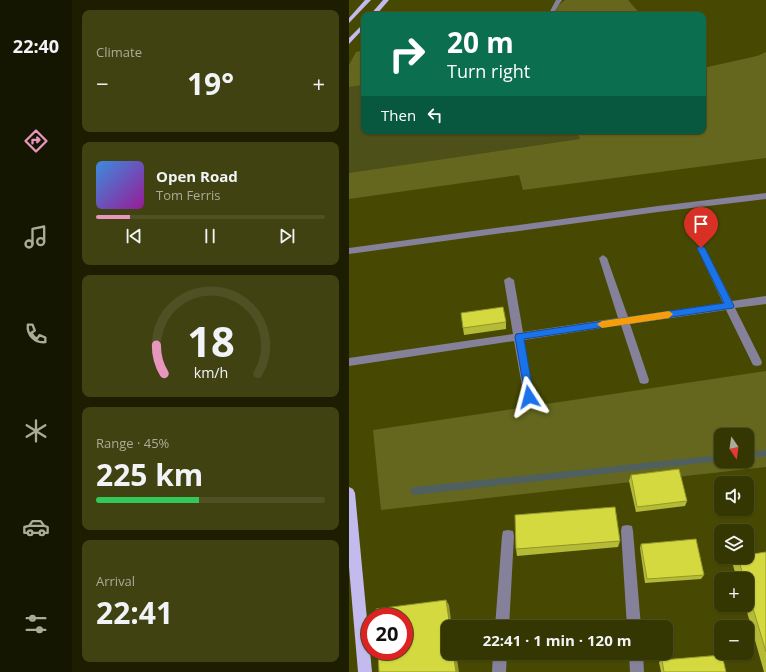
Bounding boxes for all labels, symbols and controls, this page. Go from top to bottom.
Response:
text: 20 m [447,23,514,61]
icon: right [381,28,433,80]
text: 22:40 [13,34,59,58]
text: Climate [96,43,142,61]
text: Turn right [447,59,530,83]
text: 19° [187,63,234,104]
text: − [96,68,109,98]
text: + [312,68,325,98]
icon: left [424,104,446,126]
text: Then [381,105,416,125]
icon: directions [22,127,50,155]
text: Open Road [156,166,238,186]
text: Tom Ferris [156,186,221,204]
pin [684,207,718,248]
icon: arrive [690,213,712,235]
icon: music [22,223,50,251]
icon: previous [123,225,145,247]
icon: pause [199,225,221,247]
icon: next [276,225,298,247]
text: 18 [187,313,234,369]
icon: phone [22,320,50,348]
text: km/h [193,363,228,382]
position arrow [508,376,550,418]
icon: climate [22,417,50,445]
north arrow [714,428,754,468]
map controls [714,428,754,660]
text: Range · 45% [96,434,169,452]
text: 225 km [96,454,203,495]
button: sound [714,476,754,516]
icon: car [22,513,50,541]
button: layers [714,524,754,564]
text: Arrival [96,572,135,590]
button: + [714,572,754,612]
text: 22:41 [96,592,173,633]
speed limit sign: 20 [361,608,413,660]
icon: filters [22,610,50,638]
button: − [714,620,754,660]
text: 22:41 · 1 min · 120 m [483,630,631,650]

